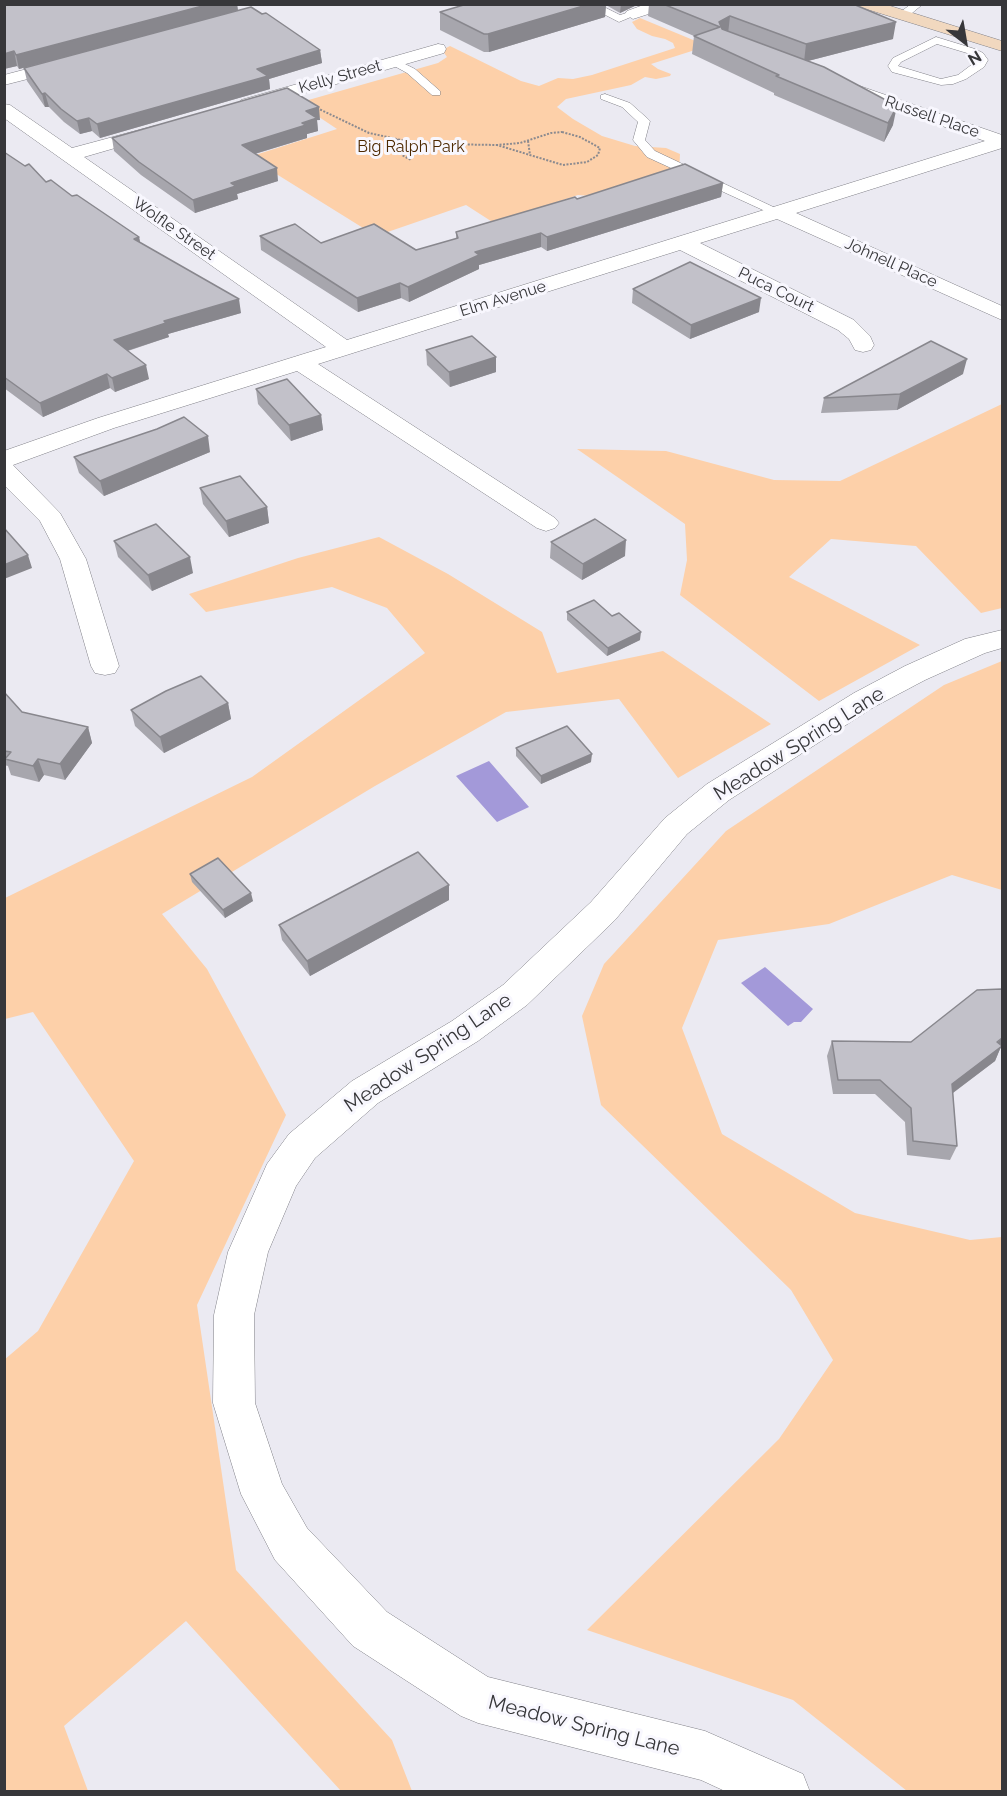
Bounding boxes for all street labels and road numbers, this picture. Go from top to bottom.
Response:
street label: Kelly Street [297,56,383,98]
street label: Russell Place [882,92,982,142]
street label: Wolfle Street [129,193,219,265]
street label: Johnell Place [842,234,940,292]
street label: Puca Court [735,263,817,317]
street label: Elm Avenue [458,277,548,321]
street label: Meadow Spring Lane [709,682,889,806]
street label: Meadow Spring Lane [340,988,516,1118]
street label: Meadow Spring Lane [486,1691,682,1761]

